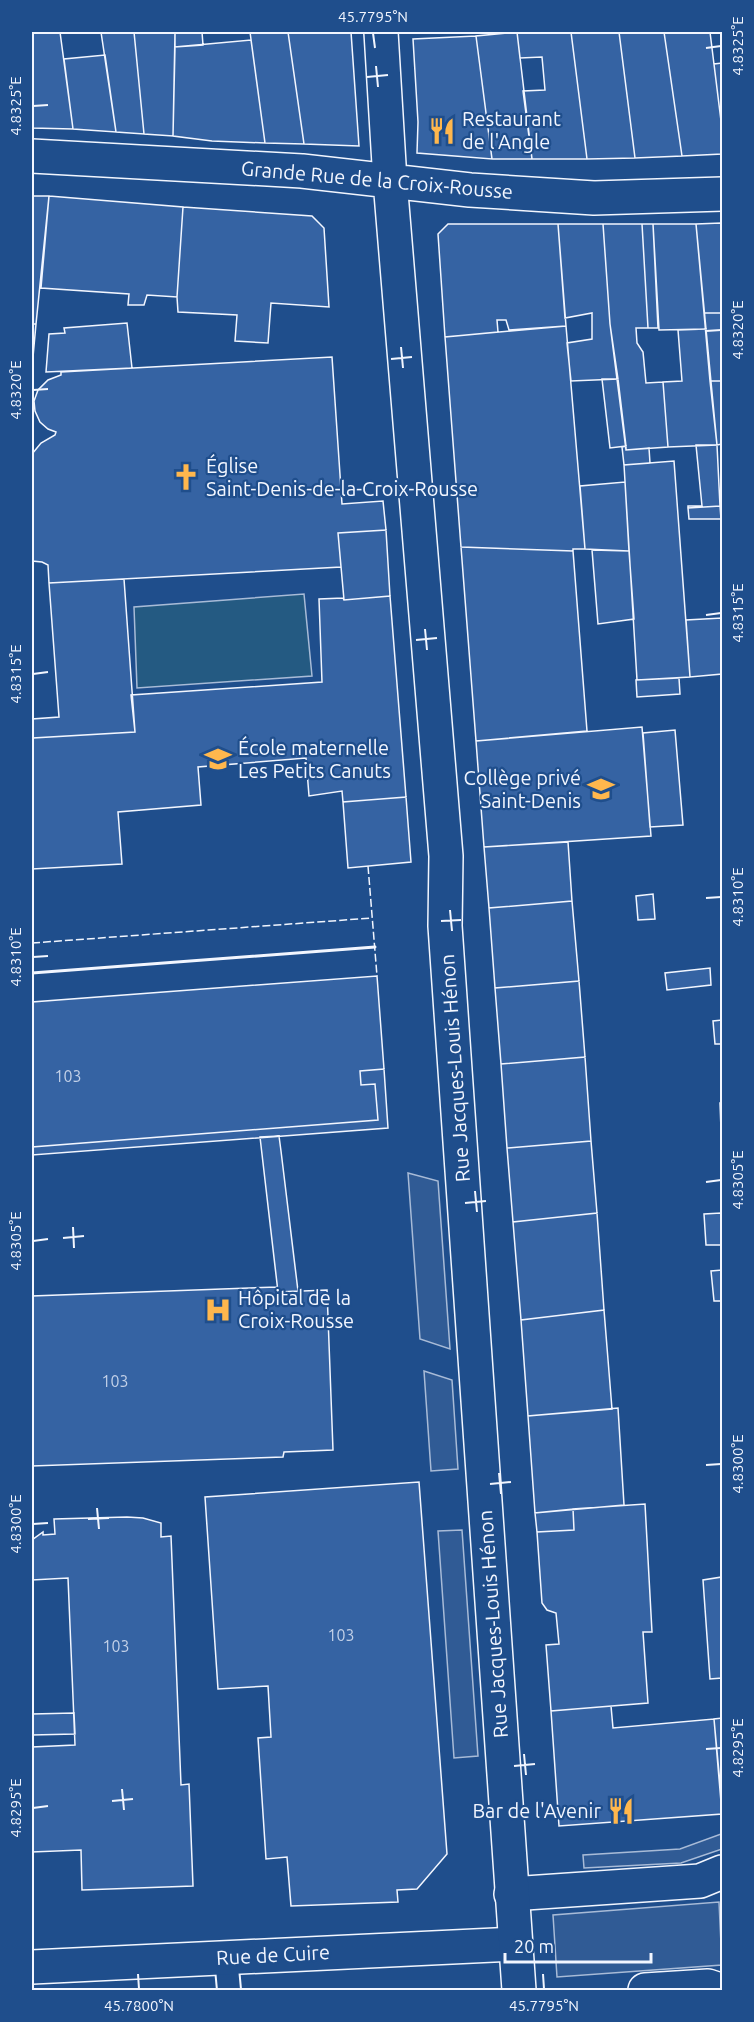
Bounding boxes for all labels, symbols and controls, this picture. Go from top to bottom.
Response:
text: 45.7795°N [338,8,408,25]
text: 4.8325°E [729,16,746,76]
text: 4.8325°E [7,76,24,136]
place label: Restaurant de l'Angle [462,107,561,153]
restaurant icon: Restaurant de l'Angle [427,116,457,146]
street label: Grande Rue de la Croix-Rousse [240,156,514,203]
text: 4.8320°E [729,300,746,360]
text: 4.8320°E [7,360,24,420]
place label: Église Saint-Denis-de-la-Croix-Rousse [206,454,478,500]
church icon: Église Saint-Denis-de-la-Croix-Rousse [171,462,201,492]
text: 4.8315°E [729,583,746,643]
text: 4.8315°E [7,644,24,704]
place label: École maternelle Les Petits Canuts [238,736,391,782]
school or university icon: École maternelle Les Petits Canuts [203,744,233,774]
place label: Collège privé Saint-Denis [464,766,581,812]
school or university icon: Collège privé Saint-Denis [586,774,616,804]
text: 4.8310°E [729,867,746,927]
text: 4.8310°E [7,927,24,987]
street label: Rue Jacques-Louis Hénon [435,953,474,1183]
house number: 103 [54,1067,82,1085]
text: 4.8305°E [729,1150,746,1210]
text: 4.8305°E [7,1211,24,1271]
place label: Hôpital de la Croix-Rousse [238,1286,354,1332]
hospital icon: Hôpital de la Croix-Rousse [203,1295,233,1325]
house number: 103 [101,1372,129,1390]
text: 4.8300°E [729,1434,746,1494]
text: 4.8300°E [7,1494,24,1554]
street label: Rue Jacques-Louis Hénon [473,1509,512,1739]
house number: 103 [327,1626,355,1644]
house number: 103 [102,1637,130,1655]
text: 4.8295°E [729,1718,746,1778]
text: 4.8295°E [7,1778,24,1838]
restaurant icon: Bar de l'Avenir [606,1796,636,1826]
place label: Bar de l'Avenir [472,1799,601,1822]
scale bar [505,1926,650,1964]
text: 20 m [514,1936,554,1956]
street label: Rue de Cuire [216,1940,330,1969]
text: 45.7800°N [104,1997,174,2014]
text: 45.7795°N [509,1997,579,2014]

